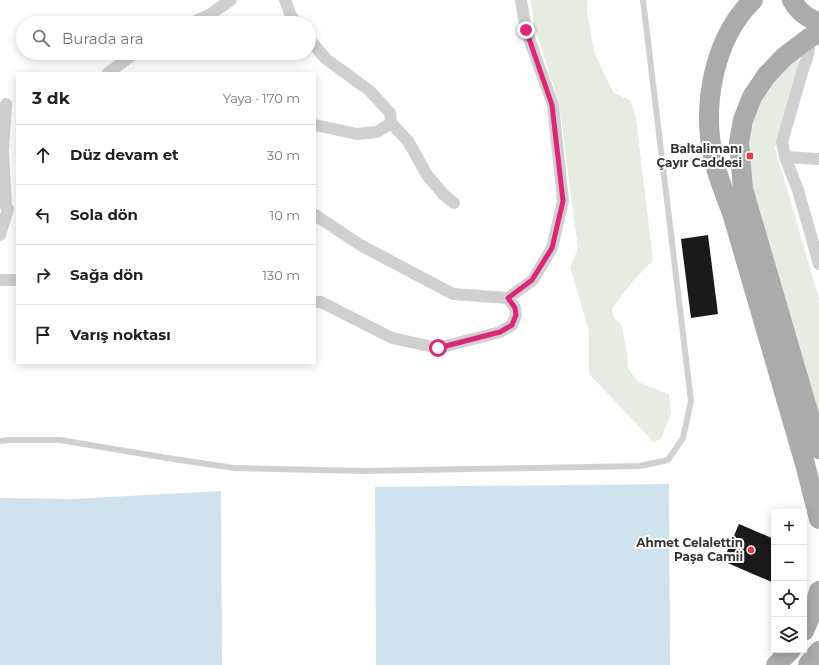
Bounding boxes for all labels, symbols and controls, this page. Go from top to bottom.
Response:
search box [16,16,316,60]
route end [517,21,535,39]
icon: search [30,27,52,49]
text: Burada ara [62,29,144,48]
text: 3 dk [32,88,70,108]
text: Yaya · 170 m [223,90,300,106]
place label: Baltalimanı Çayır Caddesi [656,141,742,170]
icon: ahead [32,144,54,166]
text: Düz devam et [70,145,179,164]
text: 30 m [267,147,300,163]
marker: Baltalimanı Çayır Caddesi [745,151,755,161]
icon: left [32,204,54,226]
text: Sola dön [70,205,138,224]
text: 10 m [270,207,300,223]
icon: right [32,264,54,286]
text: Sağa dön [70,265,143,284]
text: 130 m [262,267,300,283]
icon: arrive [32,324,54,346]
text: Varış noktası [70,325,171,344]
route start [429,339,447,357]
map controls [771,509,807,653]
button: + [771,509,807,545]
place label: Ahmet Celalettin Paşa Camii [635,535,743,564]
marker: Ahmet Celalettin Paşa Camii [746,545,756,555]
button: − [771,545,807,581]
button: locate [771,581,807,617]
button: layers [771,617,807,653]

